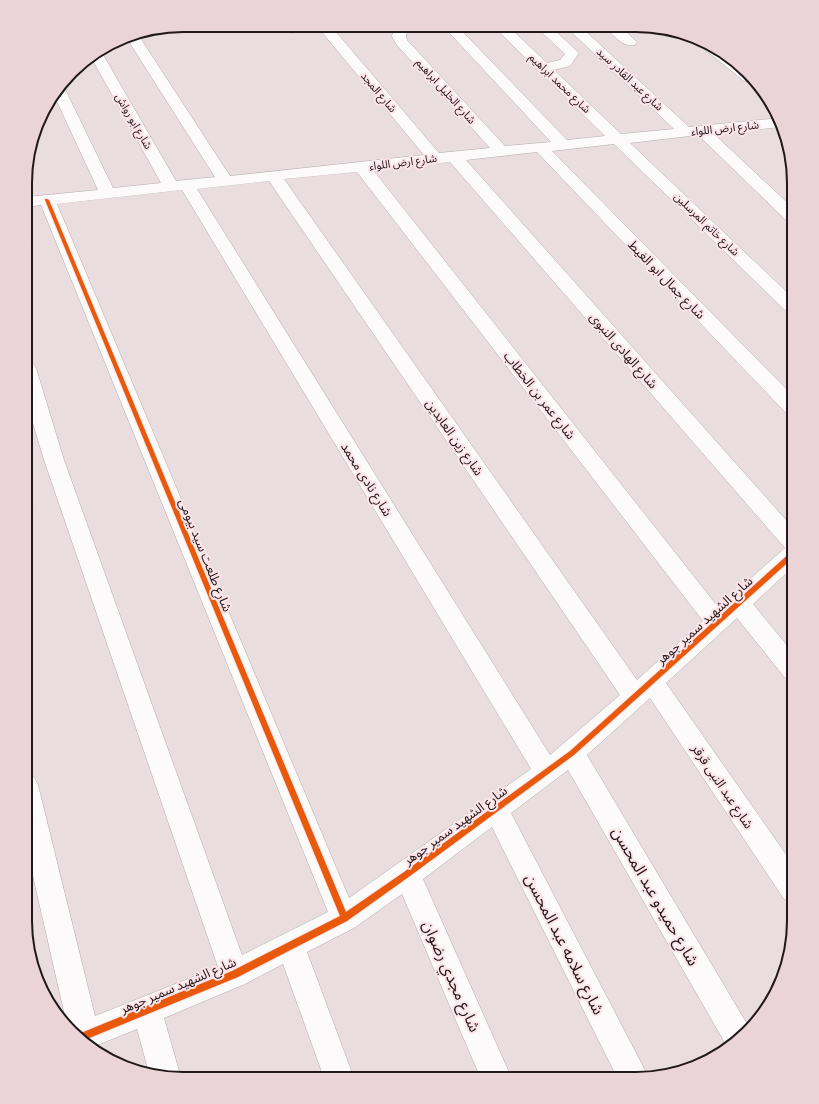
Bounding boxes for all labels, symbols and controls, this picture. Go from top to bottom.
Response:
street label: شارع عبد القادر سيد [593,45,666,114]
street label: شارع محمد ابراهيم [525,51,593,118]
street label: شارع الخليل ابراهيم [411,56,479,128]
street label: شارع المجد [357,70,399,116]
street label: شارع ابو رواش [112,91,155,152]
street label: شارع ارض اللواء [690,118,760,140]
street label: شارع ارض اللواء [368,152,438,174]
street label: شارع خاتم المرسلين [670,190,742,260]
street label: شارع جمال ابو الغيط [623,237,708,324]
street label: شارع الهادى النبوى [584,309,661,393]
street label: شارع عمر بن الخطاب [498,349,578,444]
street label: شارع زين العابدين [420,396,486,480]
street label: شارع نادى محمد [335,440,395,521]
street label: شارع طلعت سيد بيومى [173,496,235,615]
street label: شارع الشهيد سمير جوهر [652,573,758,670]
street label: شارع عبد النبى قرقر [686,740,756,833]
street label: شارع الشهيد سمير جوهر [400,783,512,871]
street label: شارع حميدو عبد المحسن [605,823,703,971]
street label: شارع سلامه عبد المحسن [518,871,608,1019]
street label: شارع مجدي رضوان [416,918,485,1036]
street label: شارع الشهيد سمير جوهر [117,954,239,1020]

